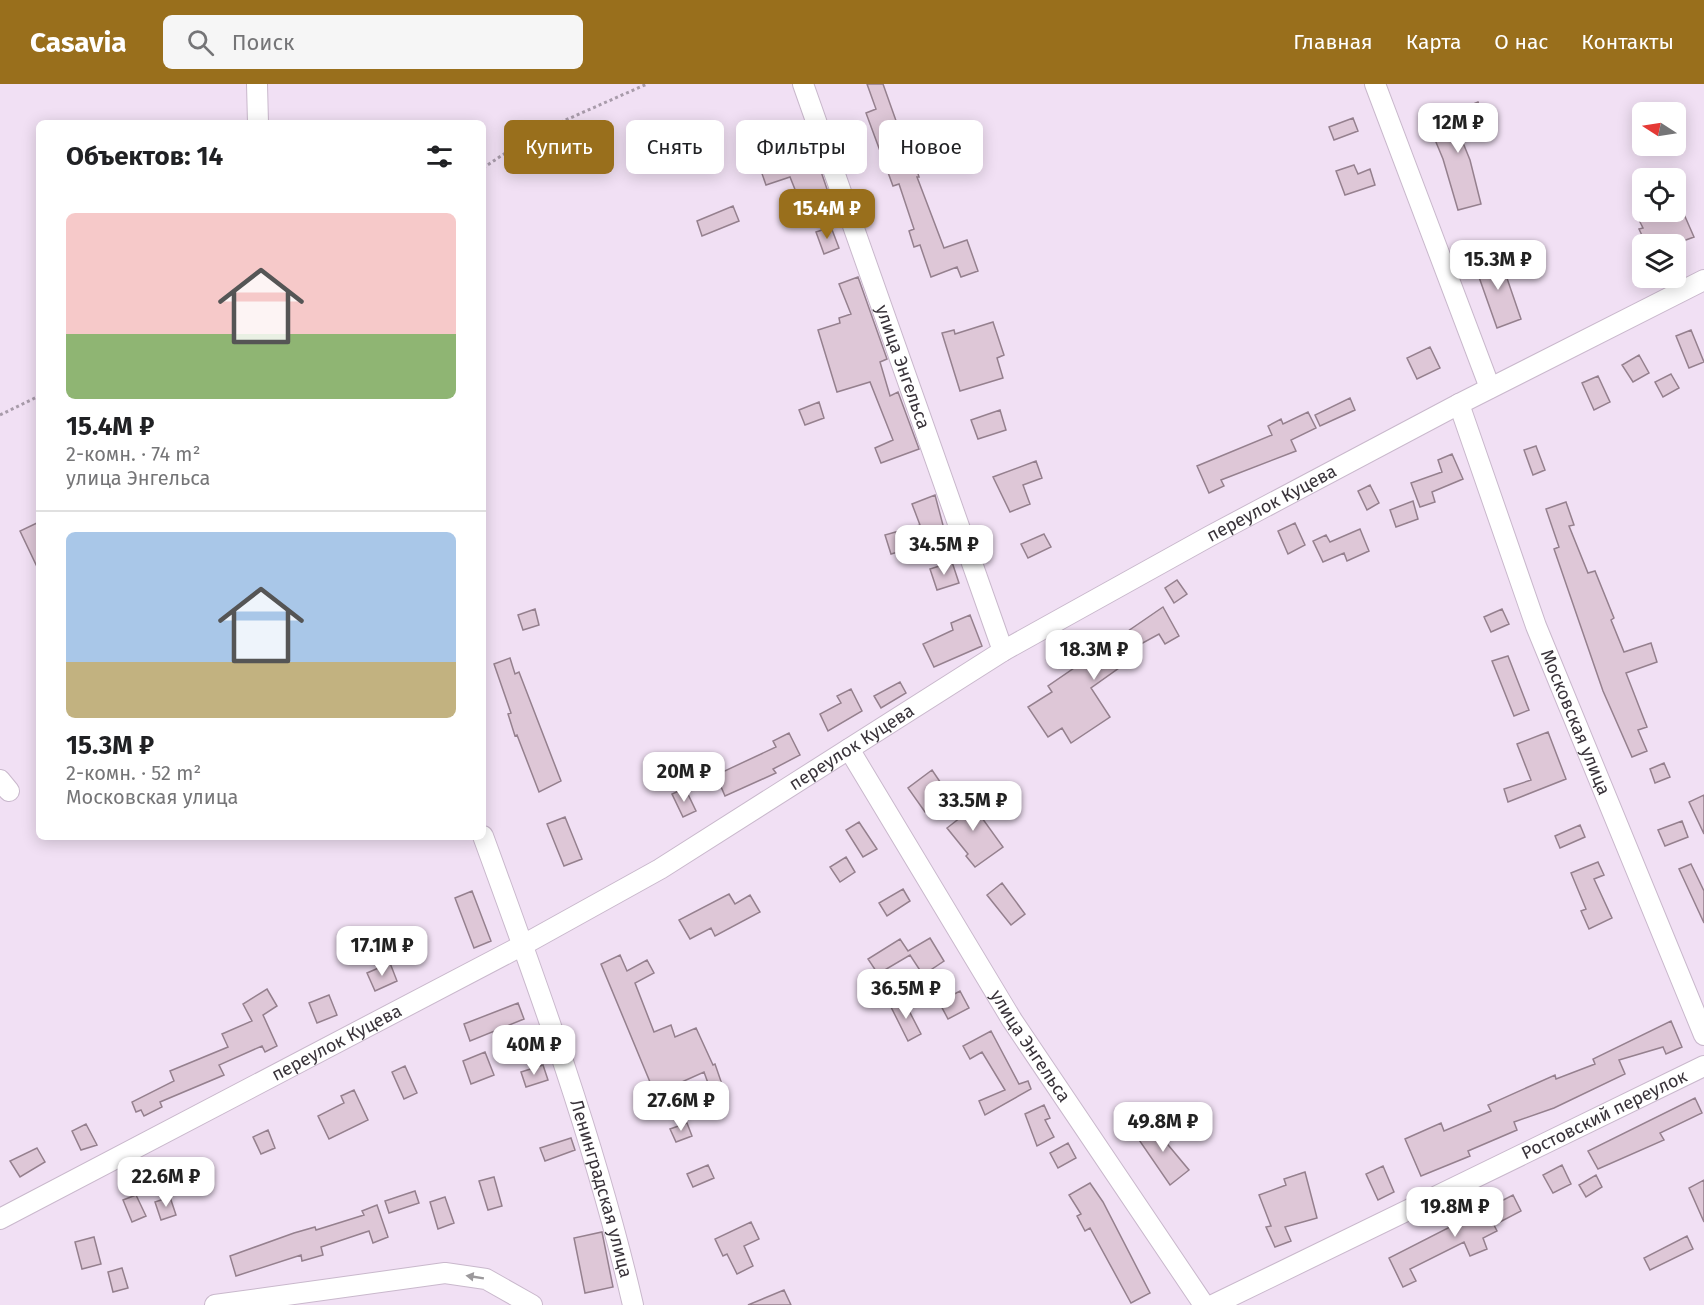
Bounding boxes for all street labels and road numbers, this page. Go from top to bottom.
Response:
street label: улица Энгельса [871,302,935,432]
street label: переулок Куцева [1203,460,1340,547]
street label: Московская улица [1536,646,1615,798]
street label: переулок Куцева [785,699,918,795]
street label: улица Энгельса [985,986,1075,1106]
street label: переулок Куцева [268,1000,405,1086]
street label: Ростовский переулок [1518,1065,1691,1164]
street label: Ленинградская улица [565,1097,637,1280]

